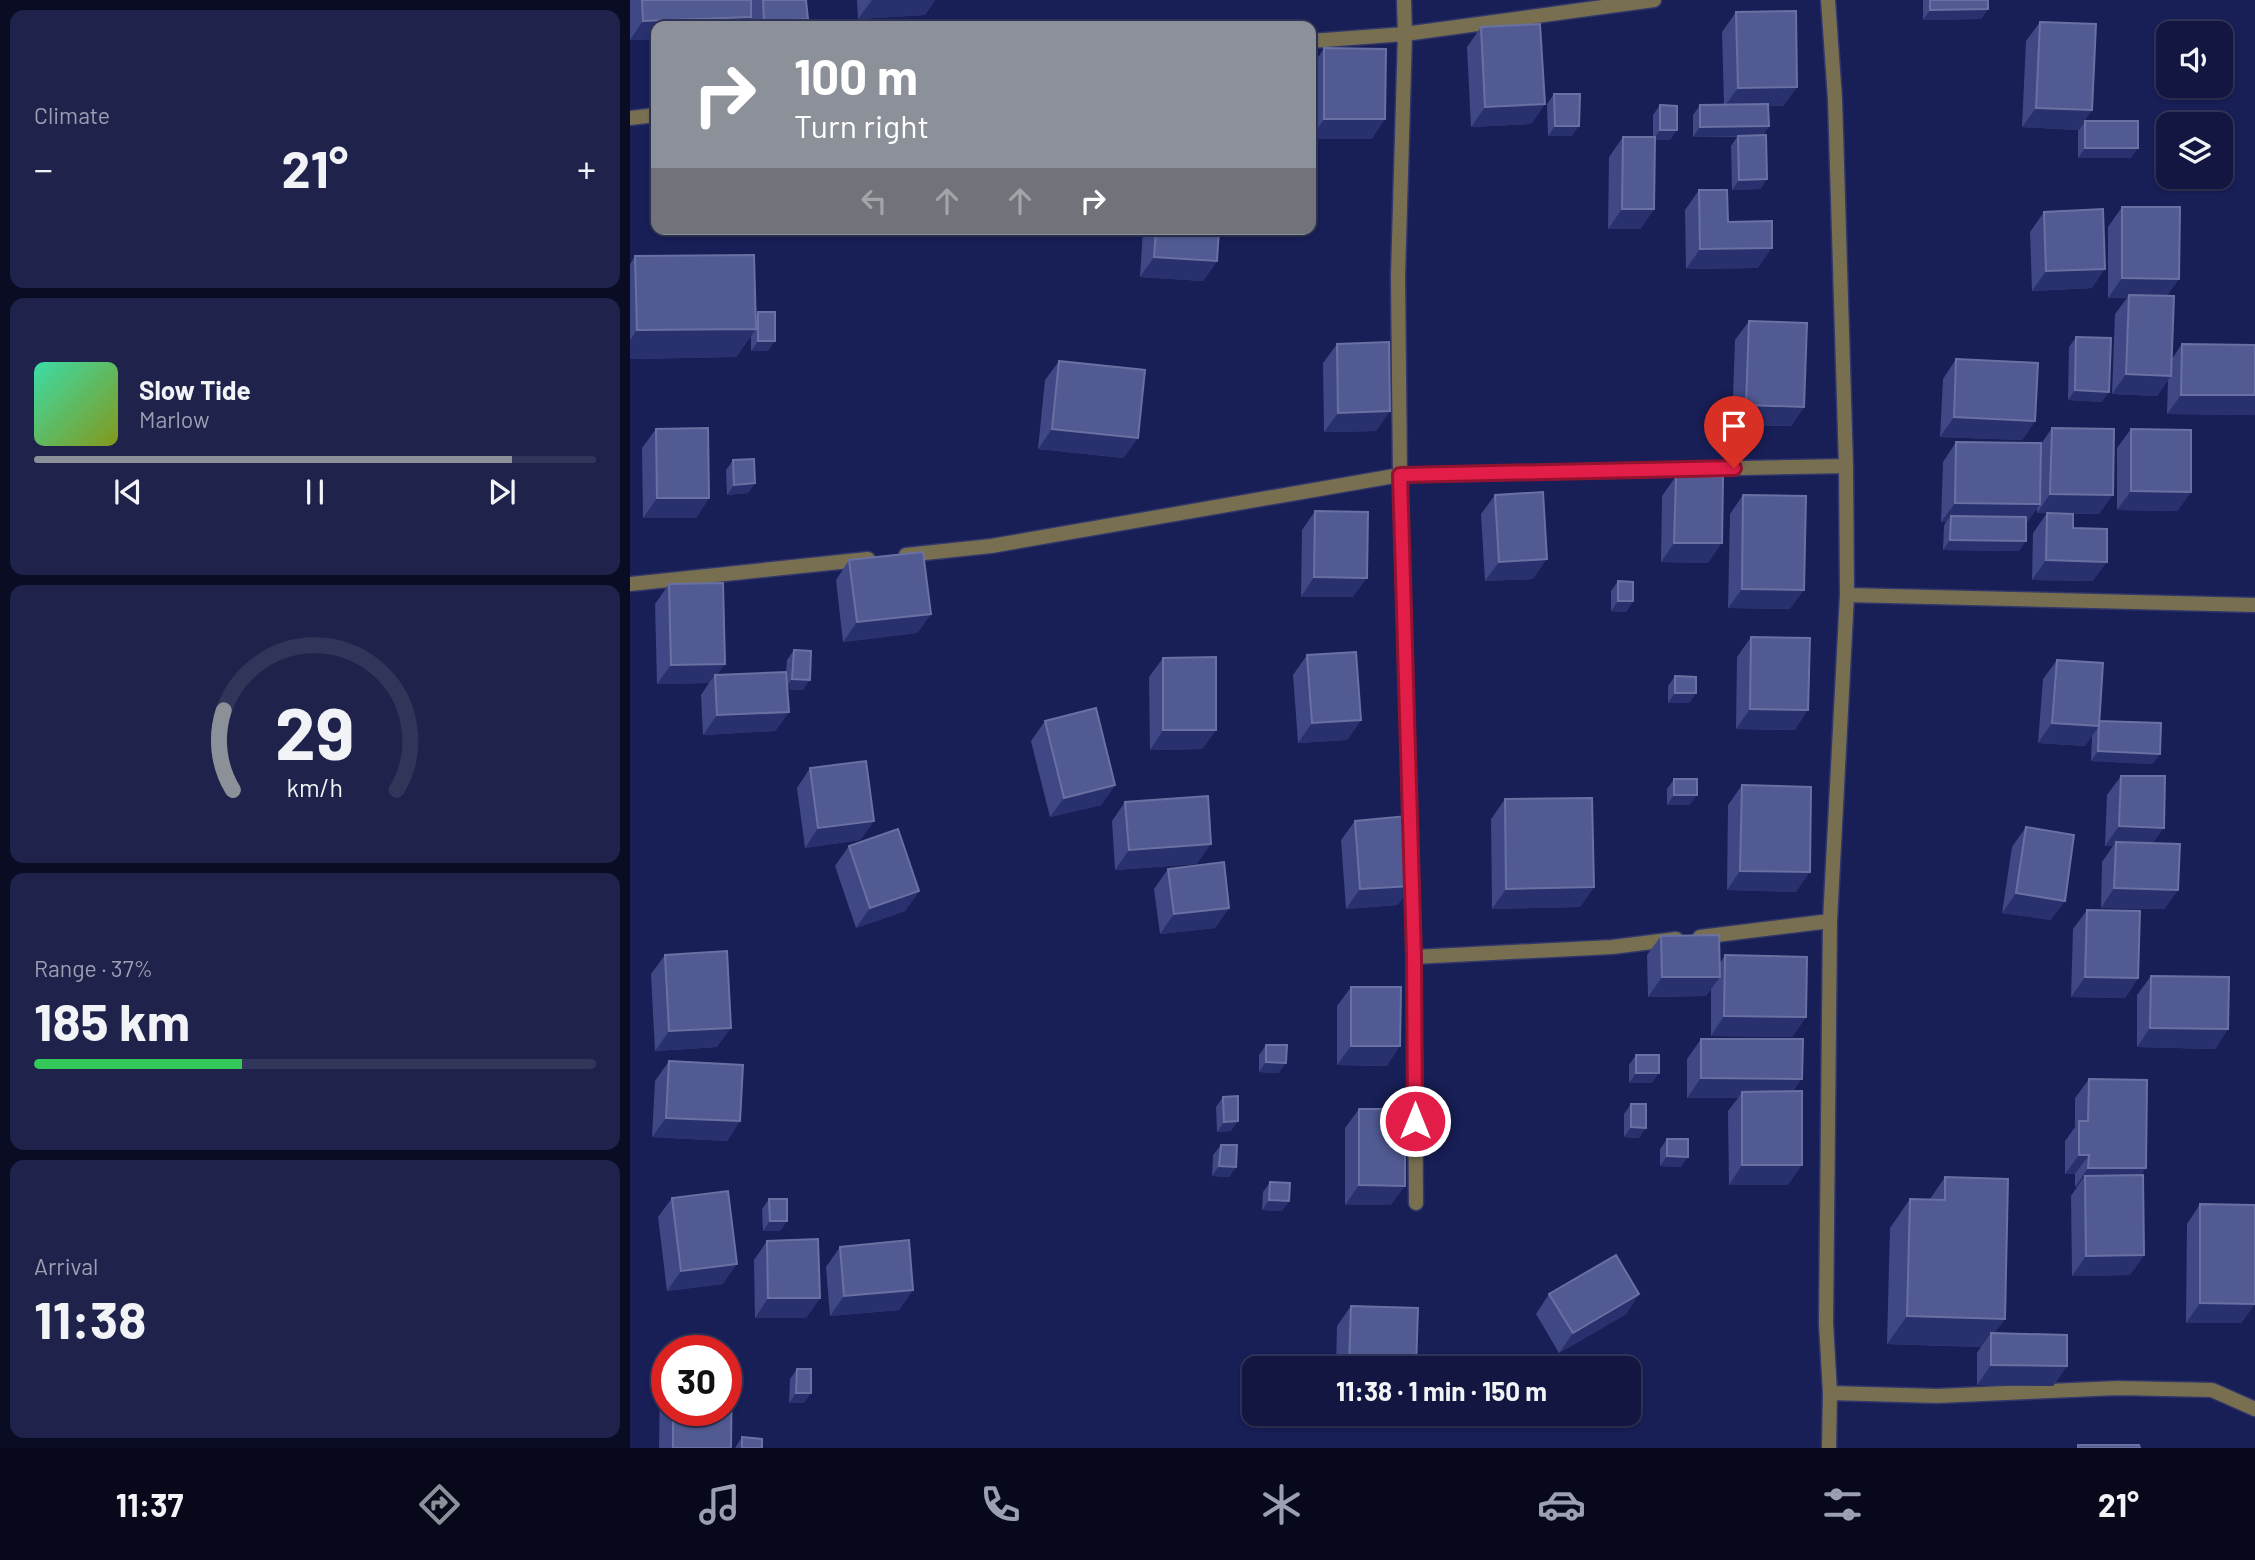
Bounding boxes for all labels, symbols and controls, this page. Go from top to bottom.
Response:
map controls [2156,21,2233,189]
button: sound [2156,21,2233,98]
text: 100 m [794,46,918,105]
icon: right [679,49,770,140]
text: Climate [34,101,110,129]
text: Turn right [794,106,929,144]
button: layers [2156,112,2233,189]
text: 21° [282,136,348,198]
text: − [34,145,53,191]
text: + [577,145,596,191]
icon: left [855,182,893,220]
icon: ahead [928,182,966,220]
icon: ahead [1001,182,1039,220]
icon: right [1074,182,1112,220]
text: Slow Tide [139,374,251,405]
pin [1704,396,1764,468]
text: Marlow [139,405,210,433]
icon: arrive [1715,407,1753,445]
icon: previous [109,473,147,511]
icon: pause [296,473,334,511]
icon: next [483,473,521,511]
text: 29 [275,687,355,775]
text: km/h [287,772,343,802]
text: Range · 37% [34,954,153,982]
text: 185 km [34,989,190,1051]
position arrow [1378,1084,1452,1158]
text: Arrival [34,1252,98,1280]
text: 11:38 [34,1287,146,1349]
speed limit sign: 30 [651,1335,742,1426]
text: 11:38 · 1 min · 150 m [1336,1375,1547,1406]
icon: directions [415,1480,464,1529]
icon: music [695,1480,744,1529]
icon: phone [976,1480,1025,1529]
icon: climate [1257,1480,1306,1529]
icon: car [1537,1480,1586,1529]
icon: filters [1818,1480,1867,1529]
text: 11:37 [116,1485,183,1523]
text: 21° [2098,1485,2139,1523]

